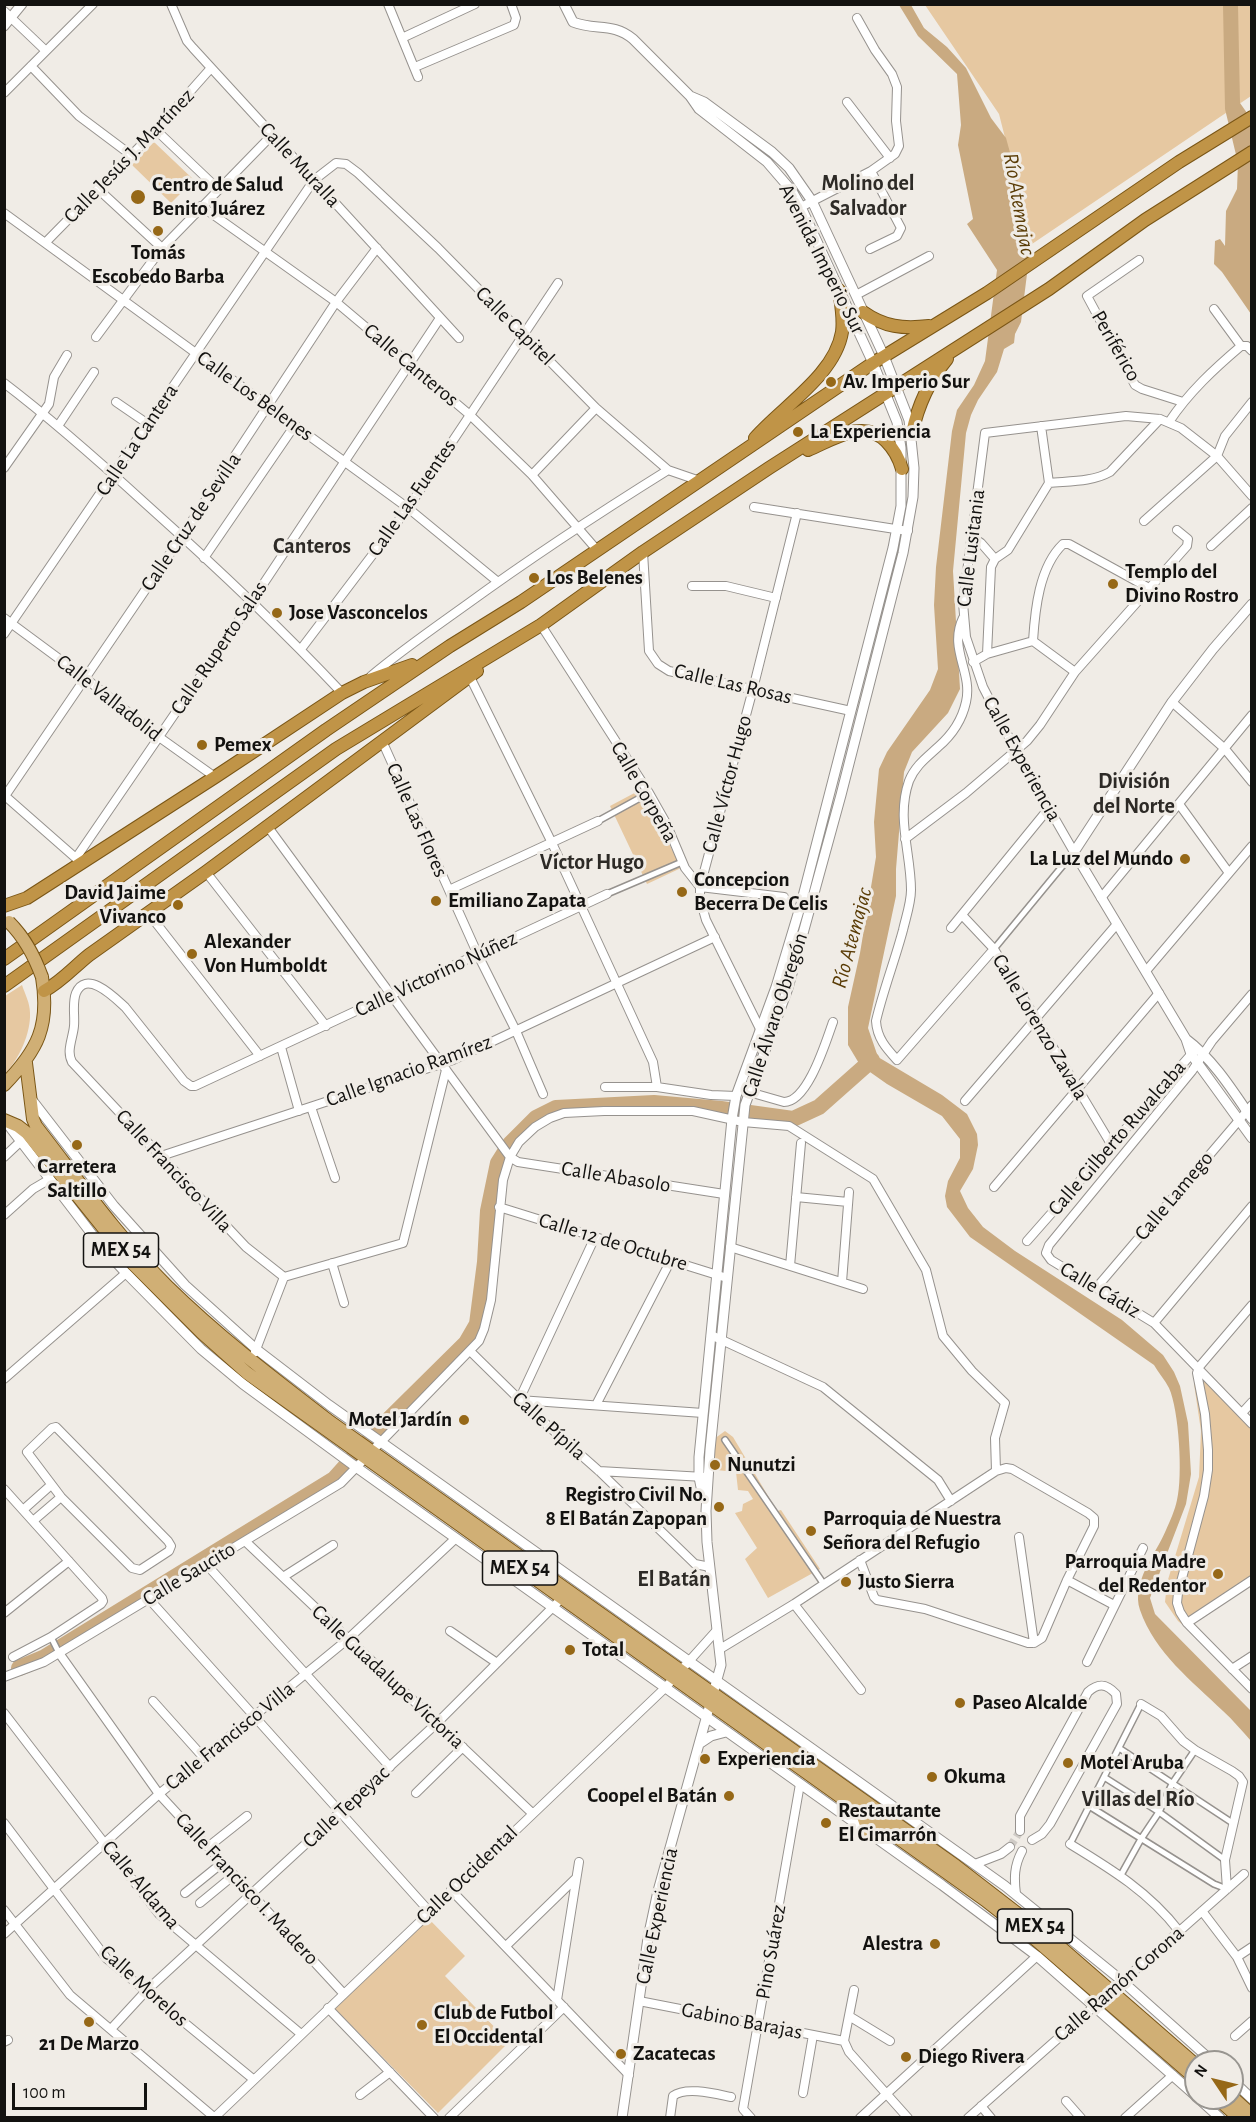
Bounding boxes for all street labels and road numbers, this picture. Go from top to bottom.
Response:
street label: Calle Jesús J. Martínez [58,83,200,229]
street label: Calle Muralla [254,117,346,213]
street label: Avenida Imperio Sur [773,180,871,338]
street label: Calle Capitel [470,281,560,371]
street label: Periférico [1086,306,1146,386]
street label: Calle Canteros [358,318,464,412]
street label: Calle Los Belenes [192,345,318,447]
street label: Calle La Cantera [90,379,184,501]
street label: Calle Las Fuentes [362,435,462,561]
street label: Calle Cruz de Sevilla [135,448,247,596]
street label: Calle Lusitania [951,488,991,608]
street label: Calle Ruperto Salas [165,577,273,719]
street label: Calle Valladolid [51,649,167,747]
street label: Calle Las Rosas [672,658,794,710]
street label: Calle Experiencia [977,692,1067,826]
street label: Calle Víctor Hugo [697,712,757,856]
street label: Calle Corpeña [605,737,683,847]
street label: Calle Las Flores [381,759,453,881]
street label: Calle Victorino Núñez [351,925,521,1023]
street label: Calle Álvaro Obregón [737,930,813,1100]
street label: Calle Lorenzo Zavala [987,949,1093,1105]
street label: Calle Ignacio Ramírez [323,1029,495,1113]
street label: Calle Gilberto Ruvalcaba [1043,1055,1191,1221]
street label: Calle Francisco Villa [111,1104,237,1238]
street label: Calle Lamego [1129,1146,1219,1246]
street label: Calle Abasolo [560,1156,672,1198]
street label: Calle 12 de Octubre [536,1207,690,1277]
road number: MEX 54 [84,1233,158,1267]
street label: Calle Cádiz [1055,1256,1145,1324]
street label: Calle Pípila [507,1386,591,1466]
street label: Calle Saucito [138,1536,240,1612]
road number: MEX 54 [482,1551,558,1585]
street label: Calle Guadalupe Victoria [306,1600,470,1754]
street label: Calle Francisco Villa [160,1676,300,1796]
street label: Calle Tepeyac [297,1760,395,1854]
street label: Calle Francisco I. Madero [170,1808,324,1970]
street label: Calle Occidental [411,1820,523,1930]
street label: Calle Aldama [97,1835,185,1935]
street label: Calle Experiencia [630,1845,684,1987]
street label: Pino Suárez [750,1903,792,2001]
road number: MEX 54 [998,1909,1072,1943]
street label: Calle Ramón Corona [1049,1921,1189,2047]
street label: Calle Morelos [95,1940,193,2032]
street label: Gabino Barajas [679,1997,805,2045]

